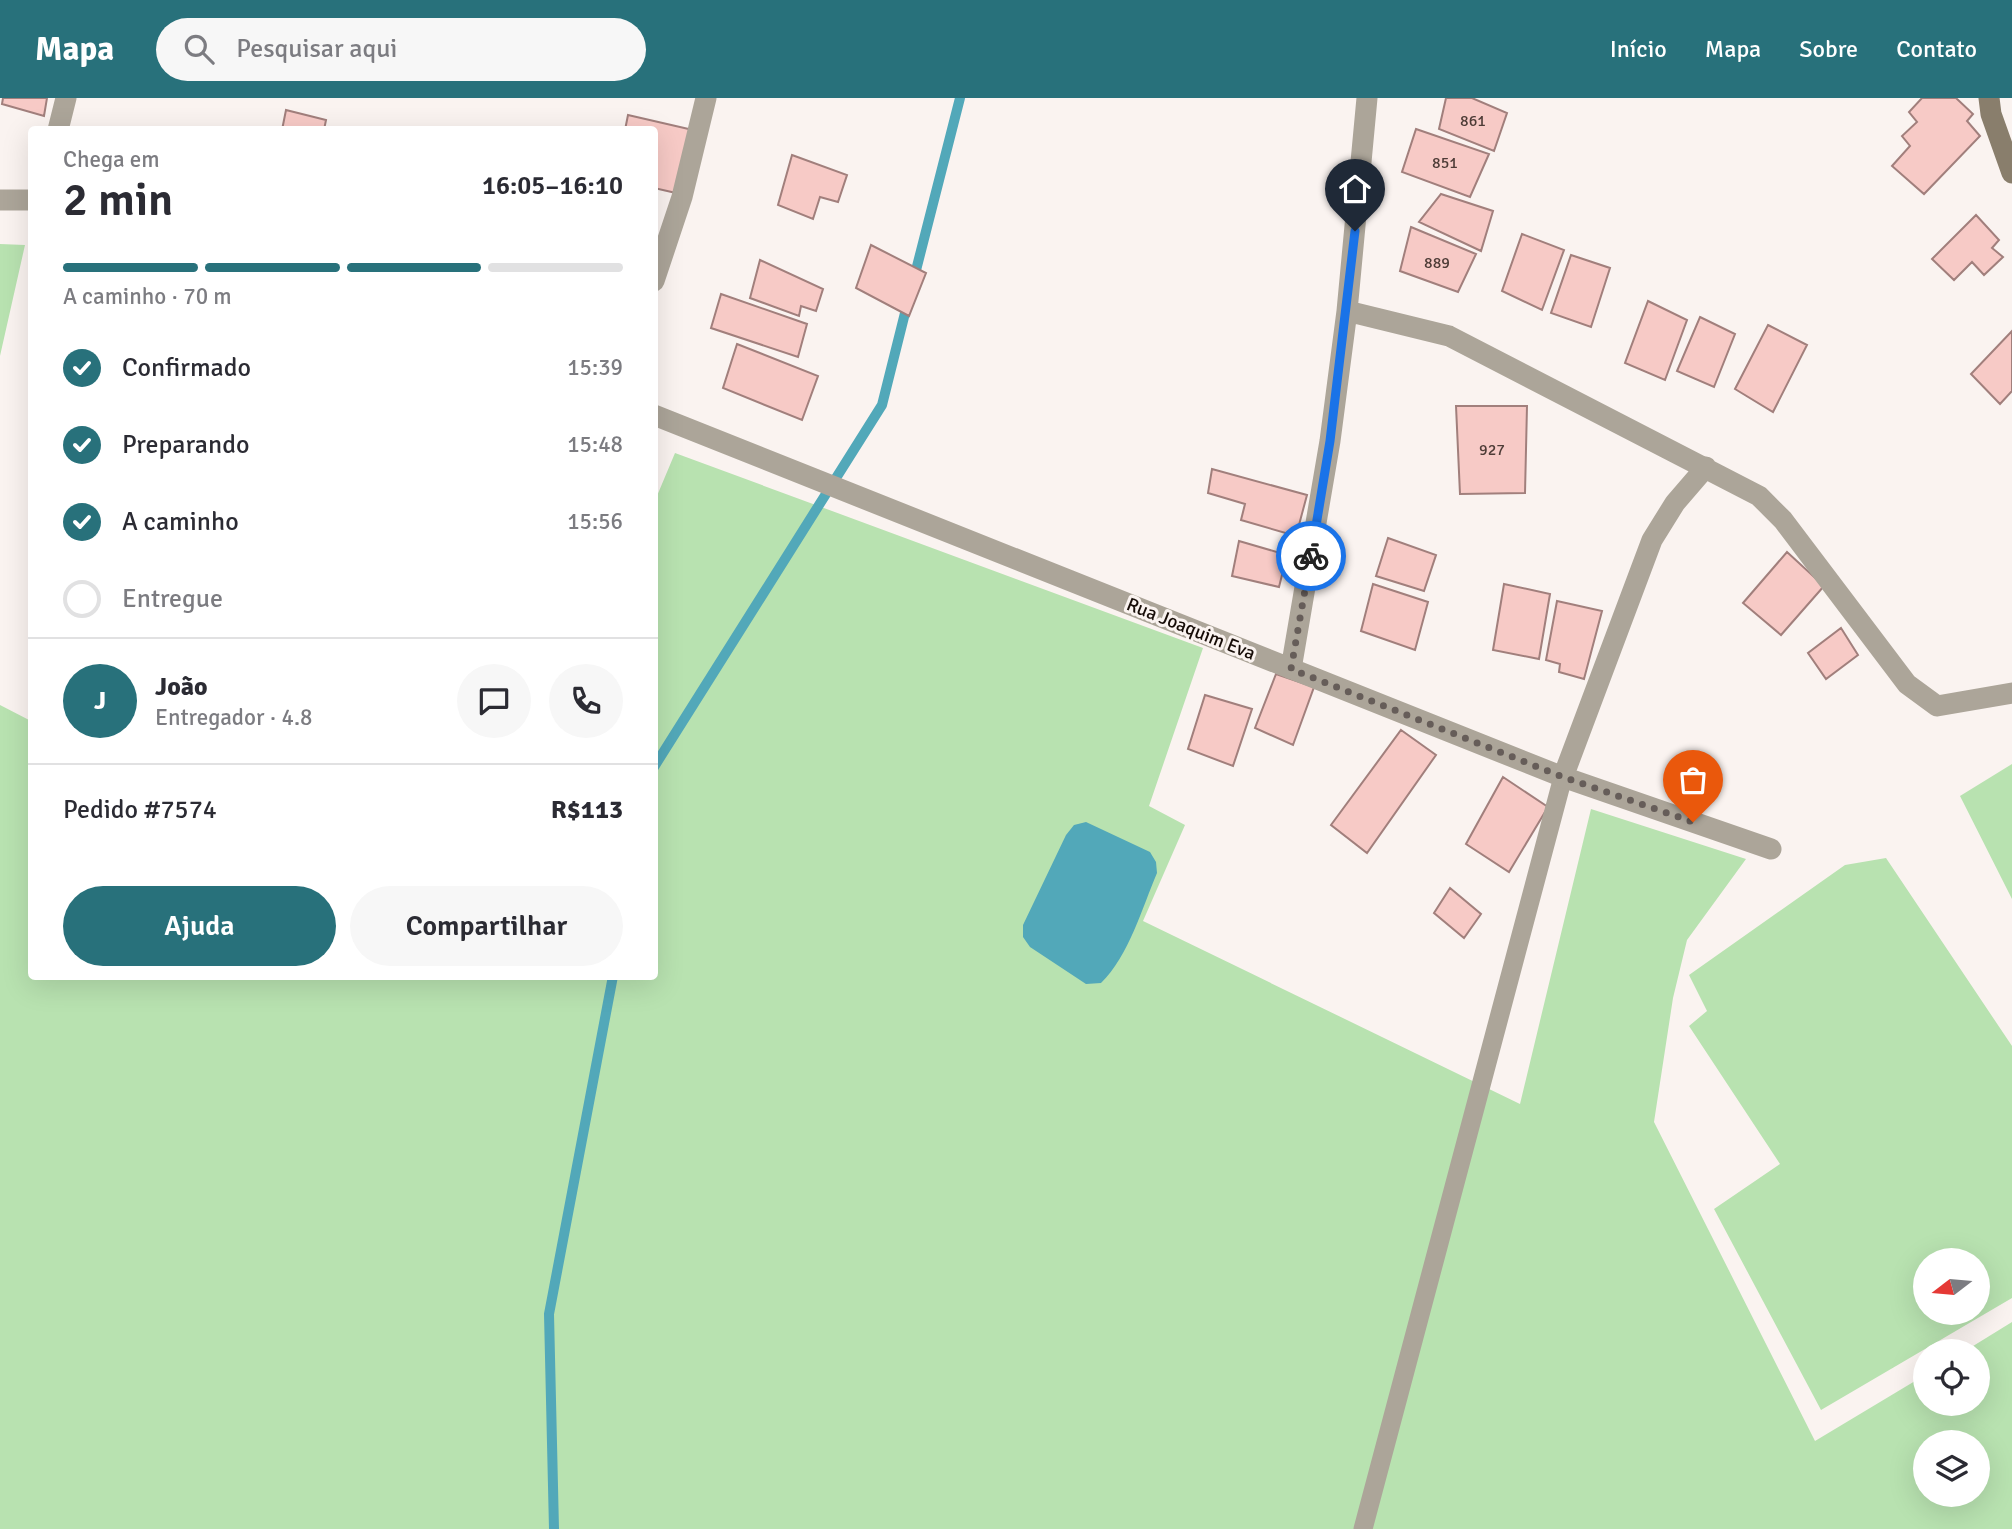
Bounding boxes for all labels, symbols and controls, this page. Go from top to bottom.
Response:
search box [156,18,646,81]
text: Mapa [35,29,114,70]
icon: search [180,30,218,68]
text: Pesquisar aqui [236,33,397,65]
text: Início [1610,34,1667,64]
text: Mapa [1705,34,1761,64]
text: Sobre [1799,34,1858,64]
text: Contato [1896,34,1977,64]
house number: 861 [1460,111,1486,131]
text: Chega em [63,145,160,174]
house number: 851 [1432,153,1458,173]
pin [1325,159,1385,231]
text: 16:05–16:10 [482,170,623,202]
icon: home [1336,170,1374,208]
text: 2 min [63,172,173,228]
house number: 889 [1424,253,1450,273]
text: A caminho · 70 m [63,282,232,311]
icon: check [63,349,101,387]
text: Confirmado [122,352,251,384]
text: 15:39 [567,353,623,382]
icon: check [63,426,101,464]
text: Preparando [122,429,249,461]
text: 15:48 [567,430,623,459]
house number: 927 [1479,440,1505,460]
icon: check [63,503,101,541]
text: A caminho [122,506,239,538]
text: 15:56 [567,507,623,536]
courier [1276,521,1346,591]
icon: bike [1292,537,1330,575]
text: Entregue [122,583,223,615]
street label: Rua Joaquim Eva [1123,592,1259,666]
button: chat [457,664,531,738]
button: phone [549,664,623,738]
text: João [155,671,208,703]
text: J [94,685,106,717]
text: Entregador · 4.8 [155,703,313,732]
pin [1663,750,1723,822]
icon: bag [1674,761,1712,799]
text: Pedido #7574 [63,794,217,826]
text: R$113 [551,794,623,826]
button: Ajuda [63,886,336,966]
button: Compartilhar [350,886,623,966]
north arrow [1913,1248,1990,1325]
map controls [1913,1248,1990,1507]
button: locate [1913,1339,1990,1416]
button: layers [1913,1430,1990,1507]

